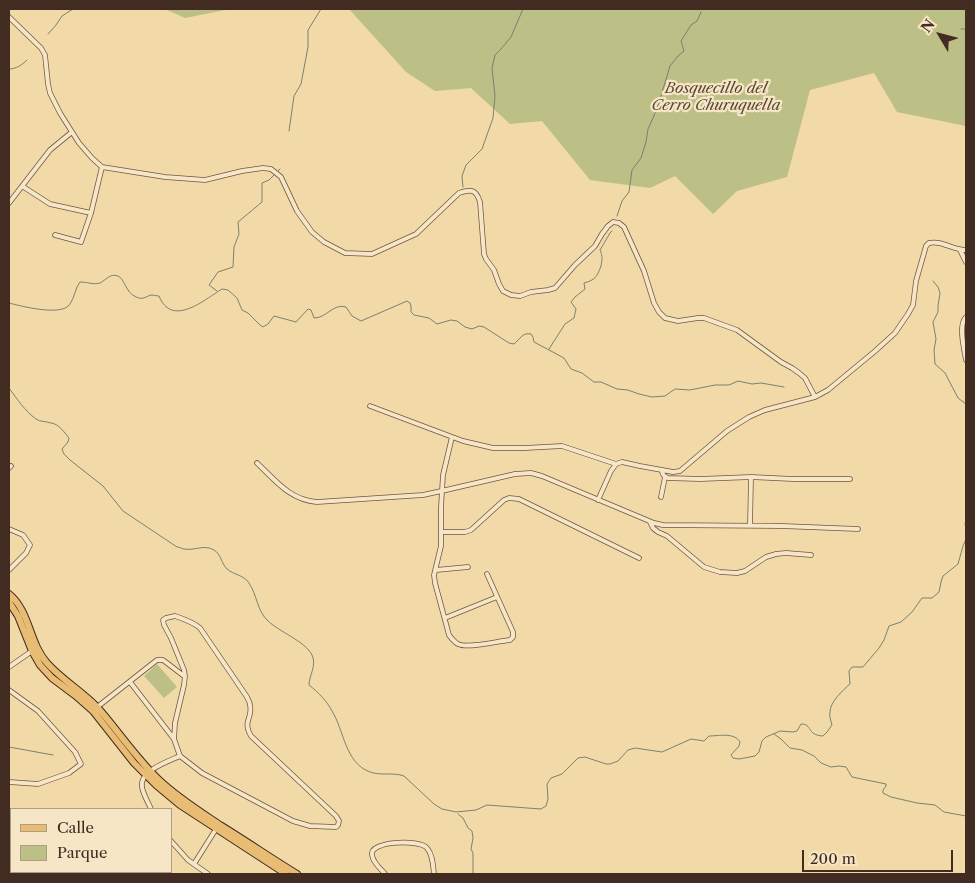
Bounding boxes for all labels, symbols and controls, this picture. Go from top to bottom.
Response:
north arrow [915,10,965,60]
text: N [917,16,939,36]
park label: Bosquecillo del Cerro Churuquella [652,80,780,115]
legend [10,808,172,873]
text: Calle [57,818,94,837]
scale bar [805,840,956,872]
text: Parque [57,843,107,862]
text: 200 m [810,849,856,868]

